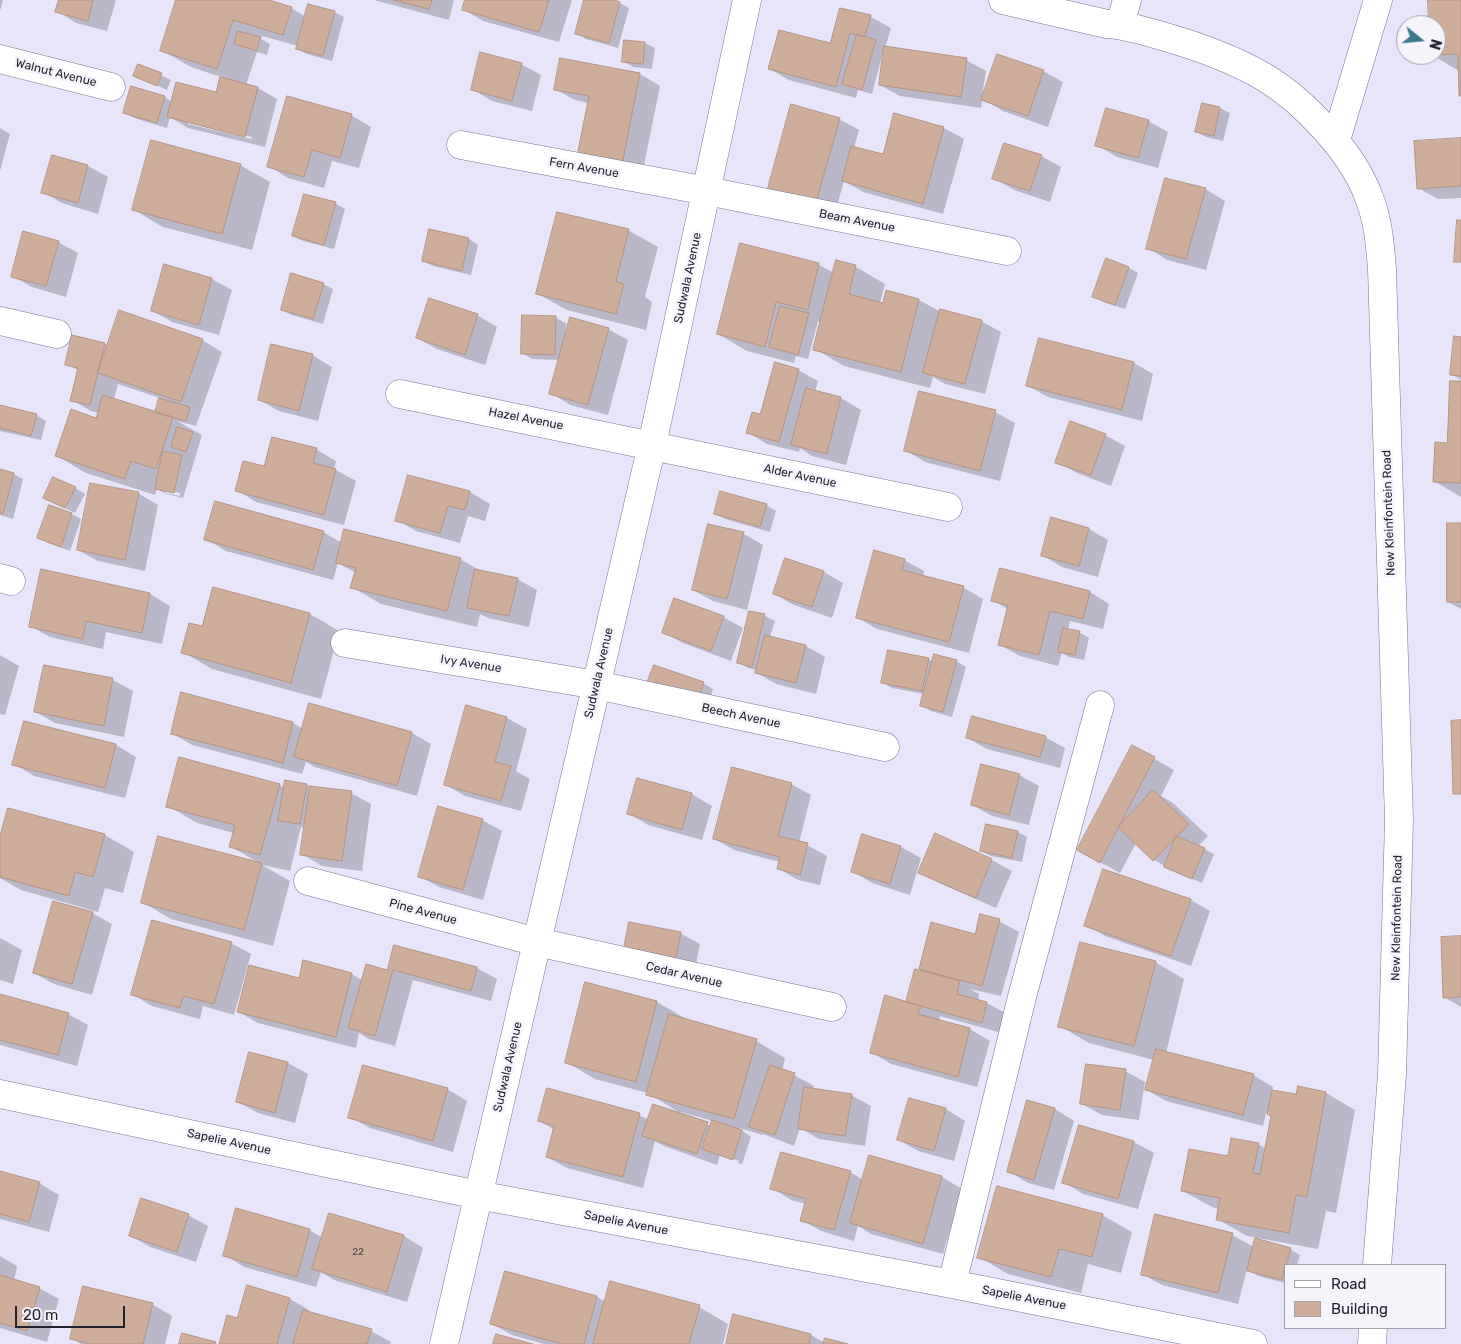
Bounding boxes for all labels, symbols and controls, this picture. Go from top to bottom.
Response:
north arrow [1396,15,1446,65]
text: N [1425,37,1444,52]
street label: Walnut Avenue [14,56,98,90]
street label: Fern Avenue [548,155,620,181]
street label: Beam Avenue [818,207,896,235]
street label: Sudwala Avenue [671,231,705,325]
street label: Hazel Avenue [487,405,565,433]
street label: New Kleinfontein Road [1380,450,1398,576]
street label: Alder Avenue [762,461,838,491]
street label: Sudwala Avenue [582,626,616,720]
street label: Ivy Avenue [439,652,503,676]
street label: Beech Avenue [700,701,782,731]
street label: New Kleinfontein Road [1389,855,1405,981]
street label: Pine Avenue [388,896,458,928]
street label: Cedar Avenue [644,959,724,991]
street label: Sudwala Avenue [491,1020,525,1114]
street label: Sapelie Avenue [186,1126,272,1158]
street label: Sapelie Avenue [583,1208,669,1238]
house number: 22 [352,1246,364,1258]
legend [1284,1264,1446,1329]
text: Road [1331,1275,1367,1293]
street label: Sapelie Avenue [981,1283,1067,1313]
scale bar [18,1296,128,1328]
text: Building [1331,1300,1388,1318]
text: 20 m [23,1306,58,1324]

